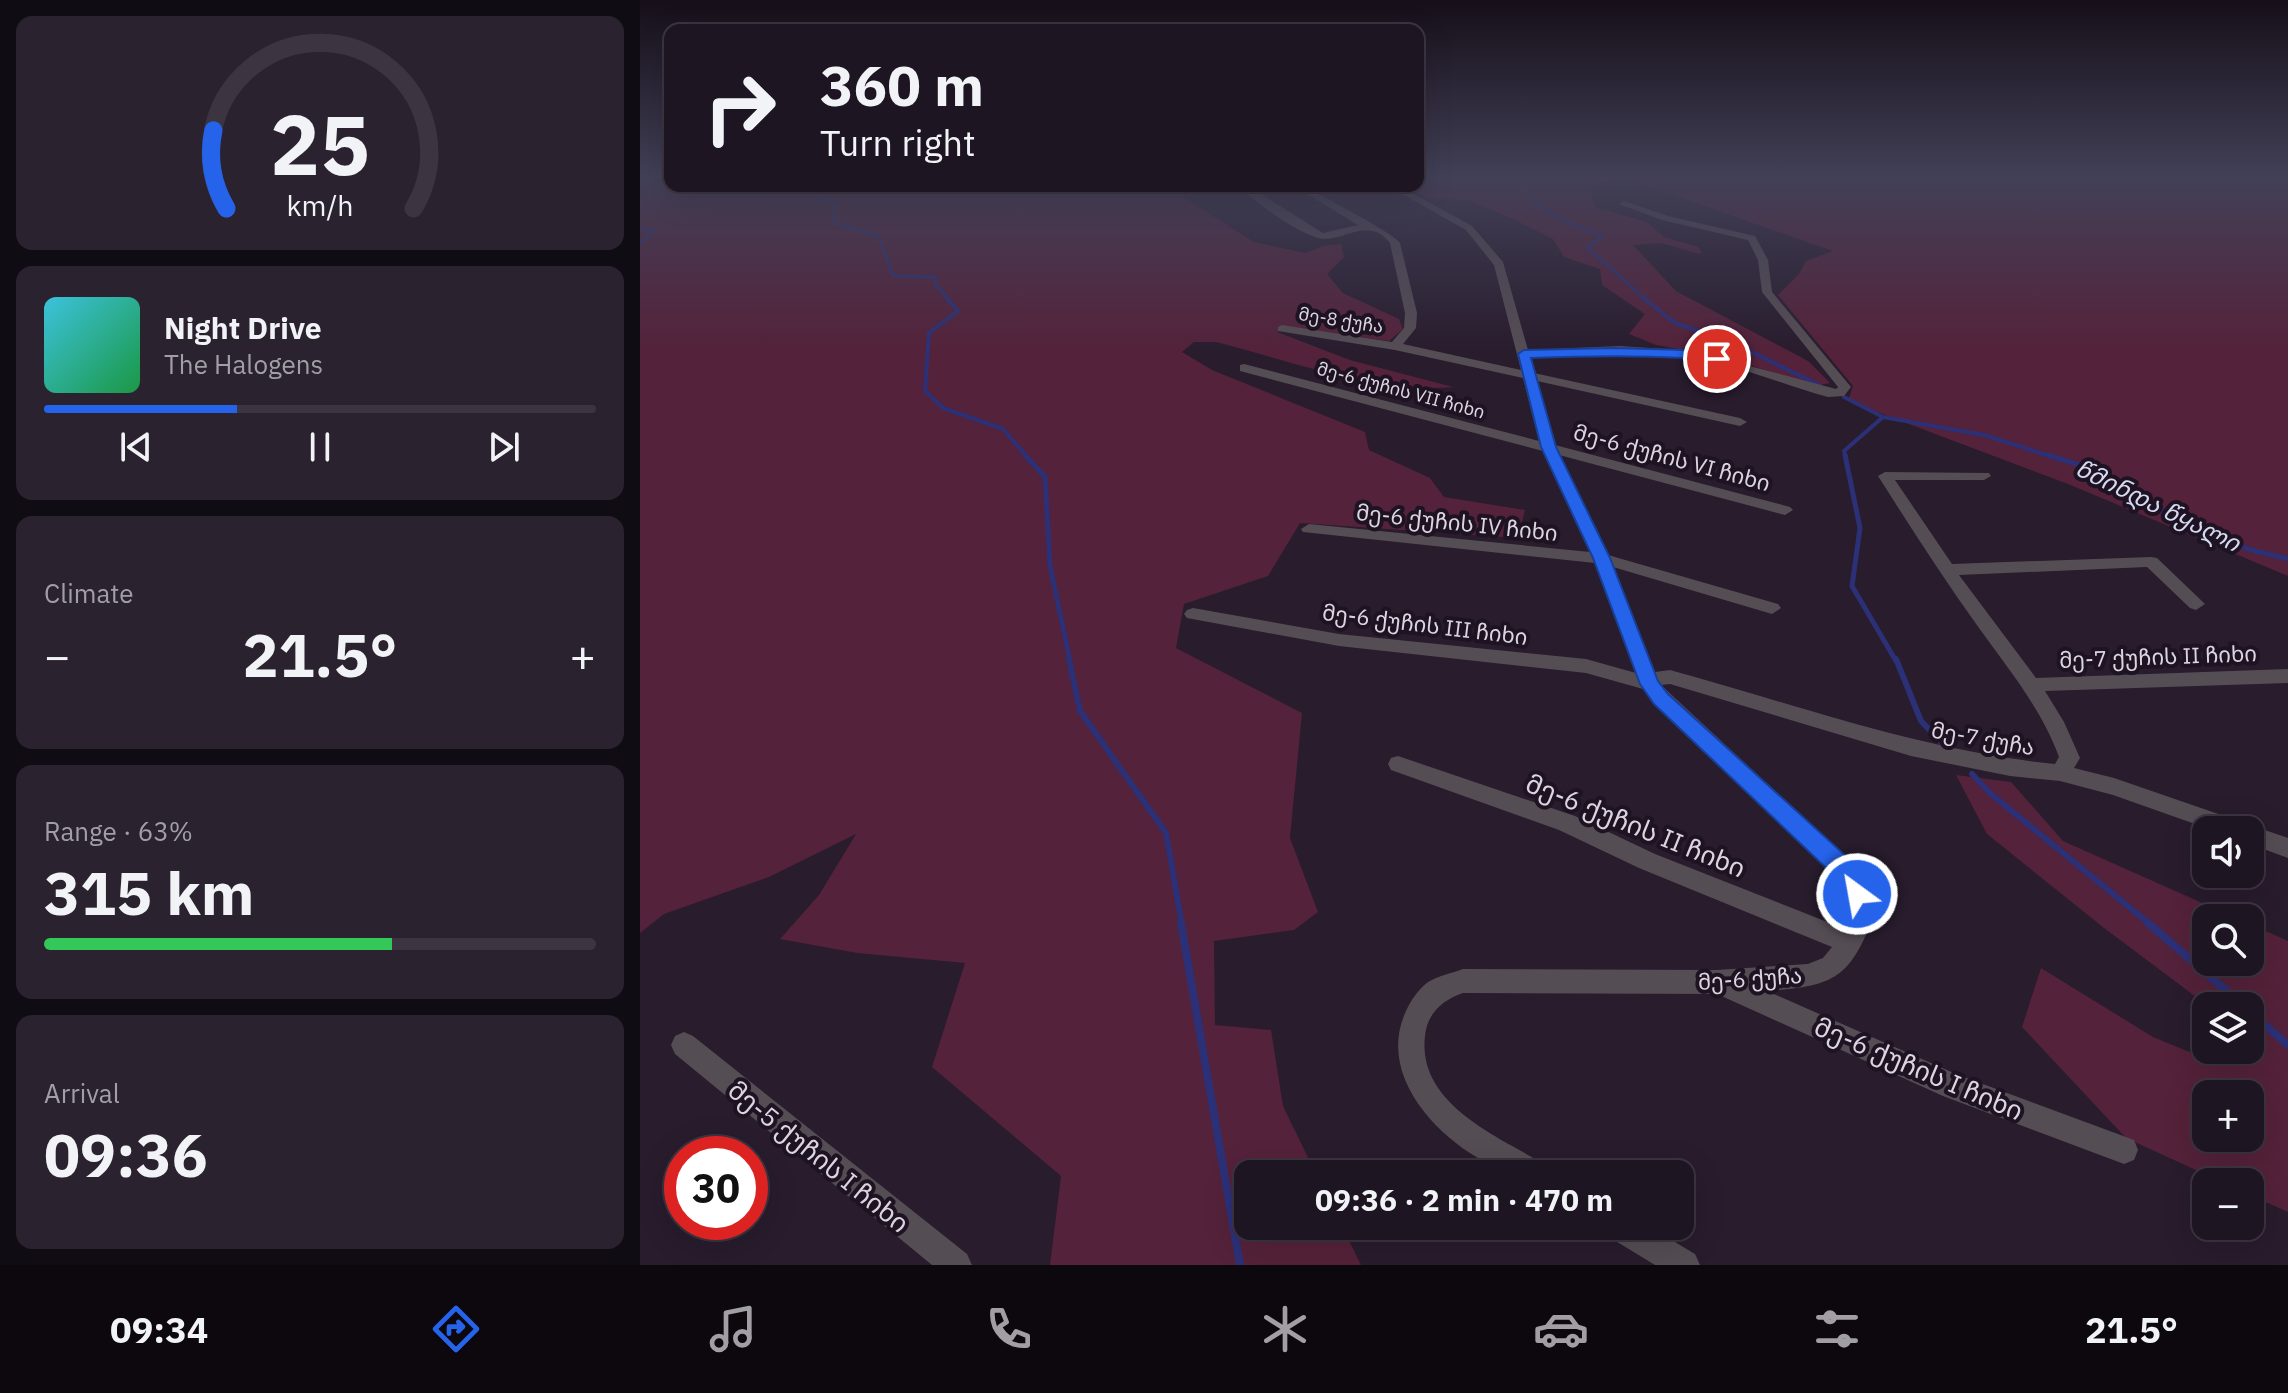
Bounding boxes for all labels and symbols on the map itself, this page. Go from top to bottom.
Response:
street label: მე-8 ქუჩა [1297,302,1385,338]
pin [1683,325,1751,393]
street label: მე-6 ქუჩის VII ჩიხი [1315,357,1487,423]
street label: მე-6 ქუჩის VI ჩიხი [1570,417,1774,497]
water label: წმინდა წყალი [2070,451,2247,559]
street label: მე-6 ქუჩის IV ჩიხი [1355,497,1559,547]
street label: მე-6 ქუჩის III ჩიხი [1321,597,1529,651]
street label: მე-7 ქუჩის II ჩიხი [2059,638,2257,674]
street label: მე-7 ქუჩა [1929,715,2037,761]
street label: მე-6 ქუჩის II ჩიხი [1521,765,1751,885]
position arrow [1815,852,1899,936]
street label: მე-6 ქუჩა [1697,960,1803,996]
street label: მე-6 ქუჩის I ჩიხი [1810,1009,2028,1127]
street label: მე-5 ქუჩის I ჩიხი [721,1072,917,1240]
speed limit sign: 30 [664,1136,768,1240]

